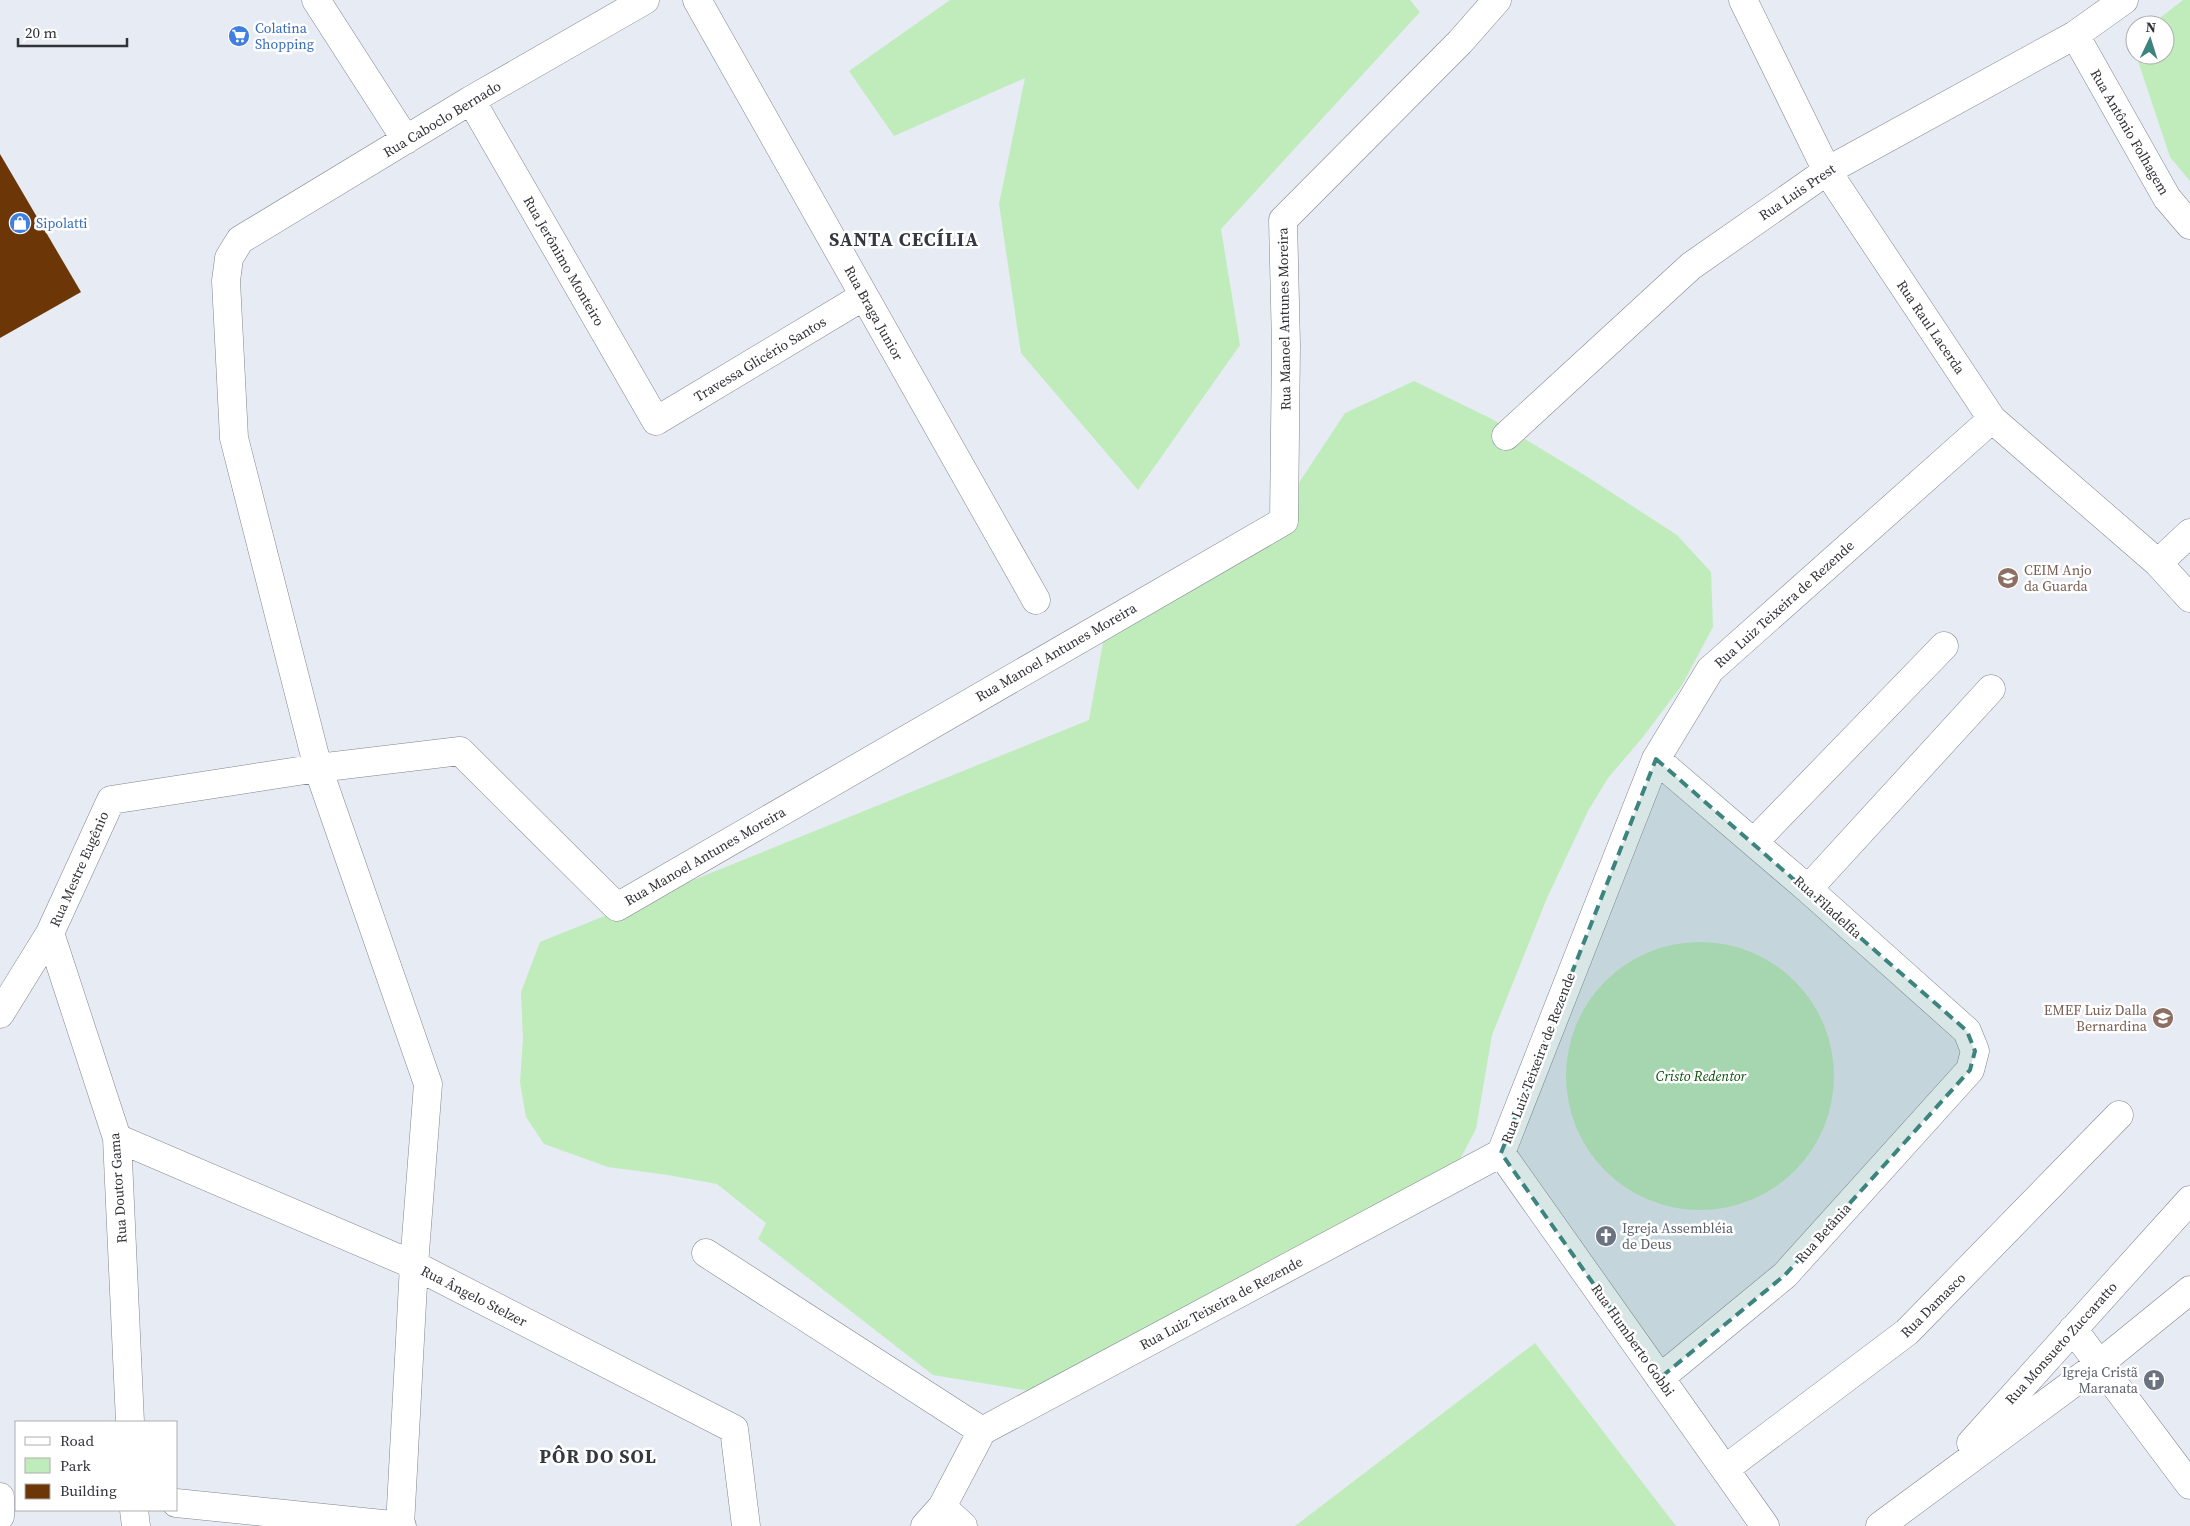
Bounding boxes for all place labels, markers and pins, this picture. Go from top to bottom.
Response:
place label: Colatina Shopping [255,18,314,54]
supermarket icon: Colatina Shopping [227,24,251,48]
shop icon: Sipolatti [8,211,32,235]
place label: Sipolatti [36,213,87,233]
place label: CEIM Anjo da Guarda [2024,560,2092,596]
school or university icon: CEIM Anjo da Guarda [1996,566,2020,590]
place label: EMEF Luiz Dalla Bernardina [2044,1000,2148,1036]
school or university icon: EMEF Luiz Dalla Bernardina [2151,1006,2175,1030]
place label: Igreja Assembléia de Deus [1622,1218,1734,1254]
church icon: Igreja Assembléia de Deus [1594,1224,1618,1248]
place label: Igreja Cristã Maranata [2062,1362,2139,1398]
church icon: Igreja Cristã Maranata [2142,1368,2166,1392]

